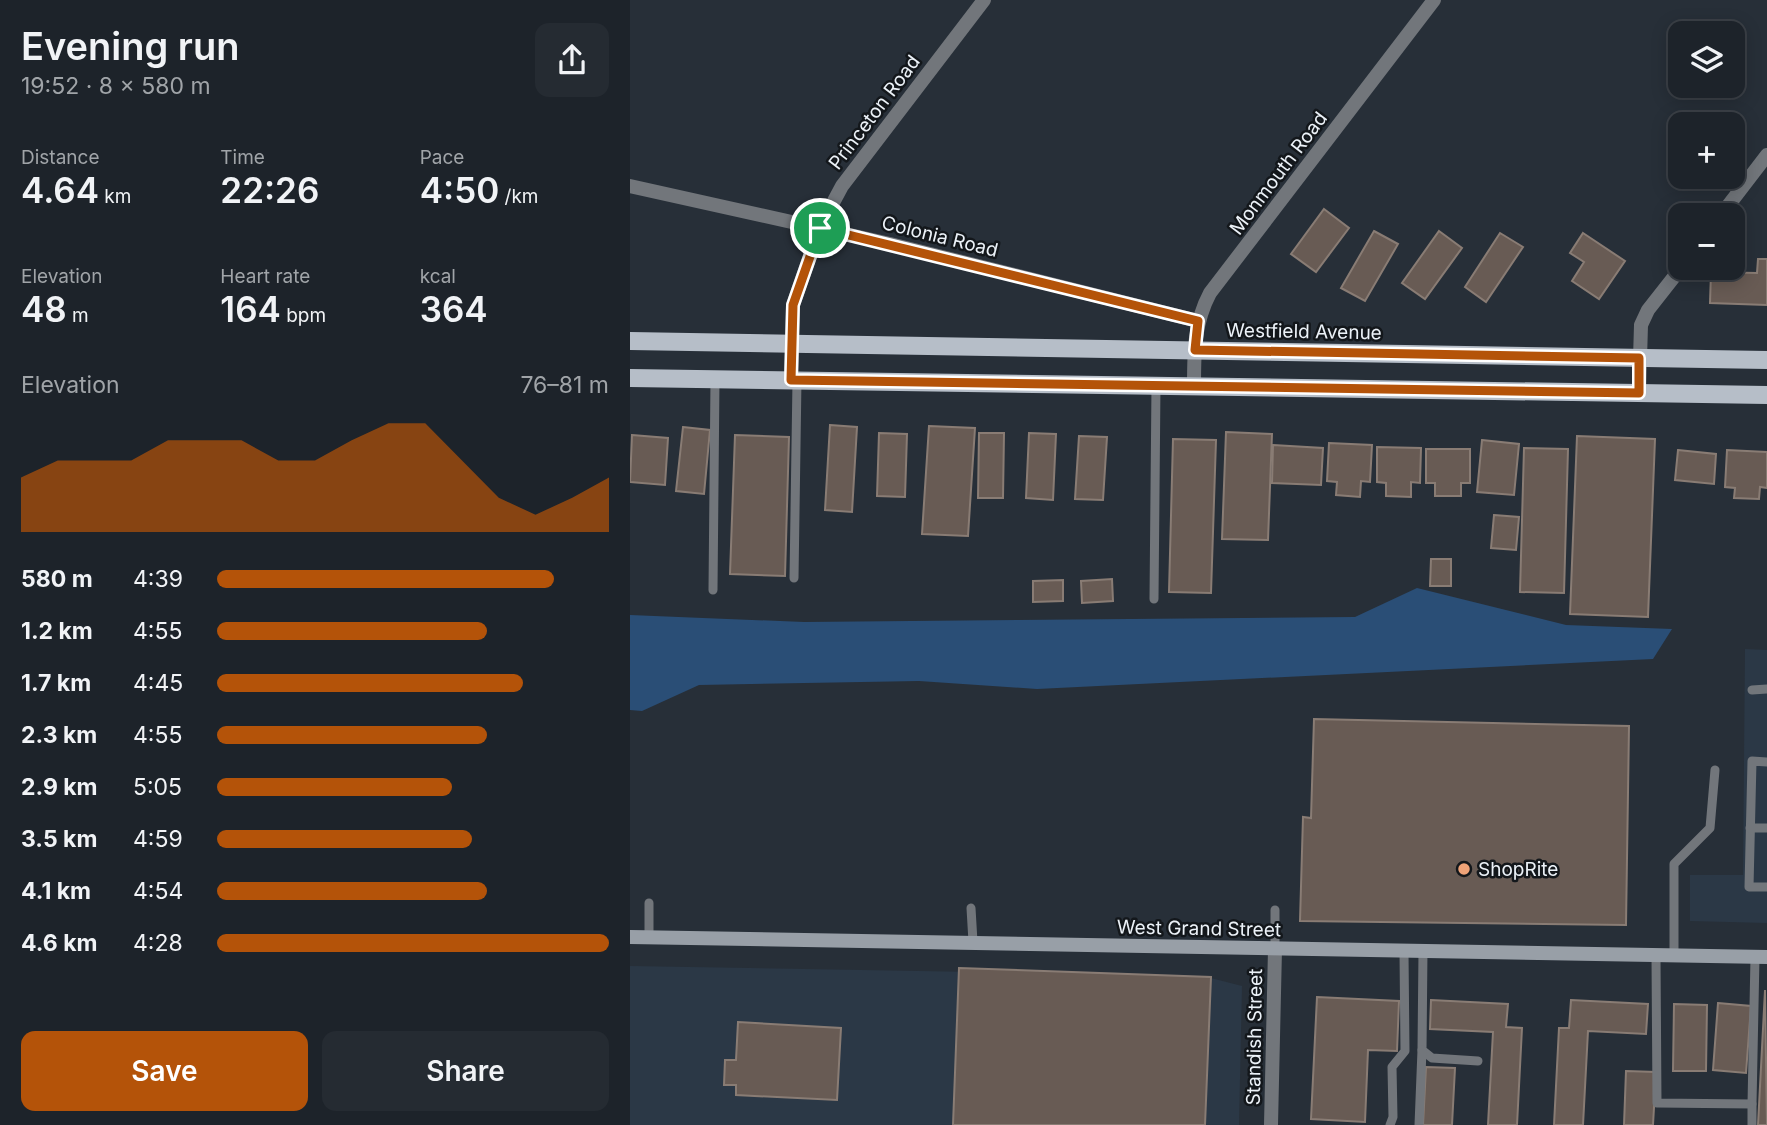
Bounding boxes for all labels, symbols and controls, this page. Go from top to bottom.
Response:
map controls [1668,21,1745,280]
button: layers [1668,21,1745,98]
text: Evening run [21,23,239,69]
button: share [535,23,609,97]
street label: Princeton Road [824,51,925,174]
text: 19:52 · 8 × 580 m [21,72,211,100]
street label: Monmouth Road [1225,107,1332,239]
button: + [1668,112,1745,189]
text: Distance [21,146,99,169]
text: Time [220,146,265,169]
text: Pace [420,146,464,169]
text: 4.64 [21,169,99,211]
text: 22:26 [220,169,319,211]
text: 4:50 [420,169,499,211]
text: km [99,185,131,208]
text: /km [499,185,539,208]
pin [790,198,850,258]
button: − [1668,203,1745,280]
icon: arrive [801,209,839,247]
street label: Colonia Road [879,211,1000,262]
text: Elevation [21,265,102,288]
text: Heart rate [220,265,310,288]
text: kcal [420,265,456,288]
text: 48 [21,288,67,330]
text: 164 [220,288,281,330]
text: 364 [420,288,488,330]
text: m [67,304,89,327]
text: bpm [281,304,326,327]
street label: Westfield Avenue [1226,319,1382,344]
text: Elevation [21,371,120,399]
text: 76–81 m [520,371,609,399]
text: 580 m [21,565,93,593]
text: 4:39 [133,565,183,593]
text: 1.2 km [21,617,93,645]
text: 4:55 [133,617,182,645]
text: 1.7 km [21,669,91,697]
text: 4:45 [133,669,183,697]
text: 2.3 km [21,721,97,749]
text: 4:55 [133,721,182,749]
text: 2.9 km [21,773,98,801]
text: 5:05 [133,773,182,801]
text: 3.5 km [21,825,97,853]
text: 4:59 [133,825,183,853]
place label: ShopRite [1478,858,1558,881]
marker: ShopRite [1456,861,1472,877]
text: 4.1 km [21,877,91,905]
text: 4:54 [133,877,183,905]
street label: West Grand Street [1117,916,1281,941]
text: 4.6 km [21,929,98,957]
text: 4:28 [133,929,183,957]
street label: Standish Street [1242,968,1267,1106]
button: Save [21,1031,308,1111]
button: Share [322,1031,609,1111]

